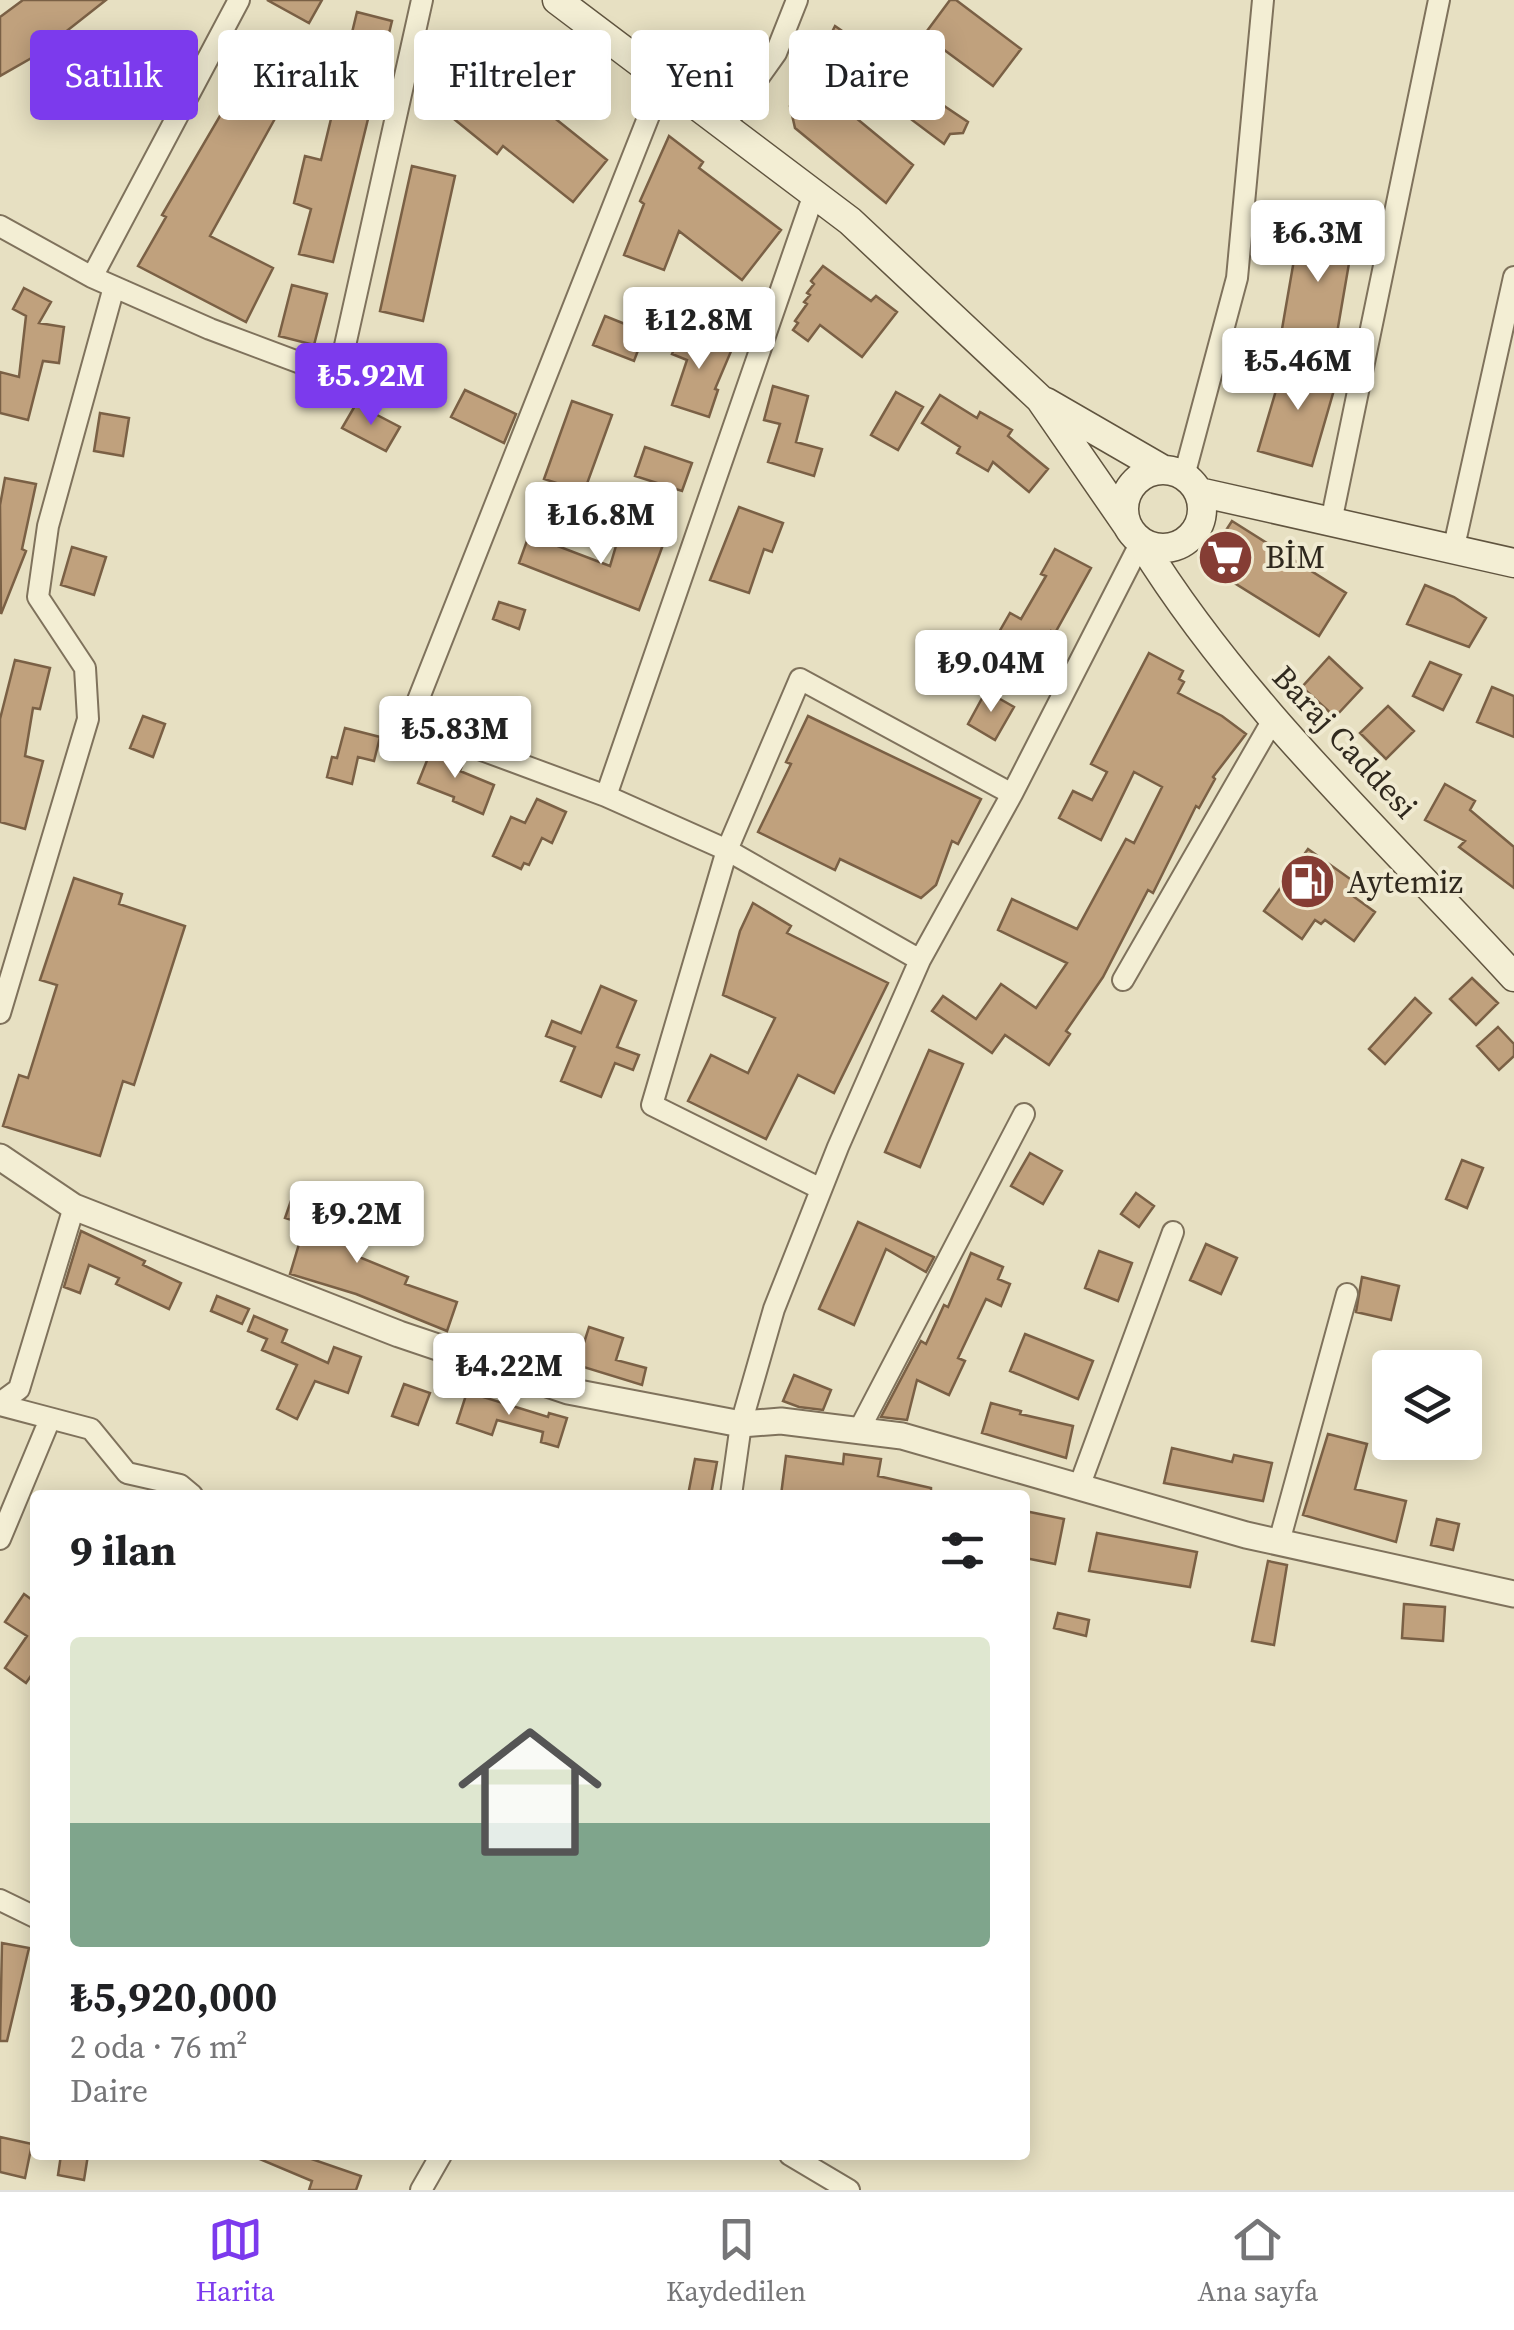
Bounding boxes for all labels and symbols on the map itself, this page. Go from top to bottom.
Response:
pin: ₺6.3M [1248,200,1388,285]
pin: ₺12.8M [618,287,780,372]
pin: ₺5.46M [1217,328,1379,413]
pin: ₺5.92M [290,343,452,428]
pin: ₺16.8M [520,482,682,567]
supermarket icon: BİM [1196,527,1256,587]
place label: BİM [1265,535,1325,579]
pin: ₺9.04M [910,630,1072,715]
street label: Baraj Caddesi [1263,656,1427,828]
pin: ₺5.83M [374,696,536,781]
fuel station icon: Aytemiz [1278,852,1338,912]
place label: Aytemiz [1347,860,1463,904]
pin: ₺9.2M [287,1181,427,1266]
pin: ₺4.22M [428,1333,590,1418]

